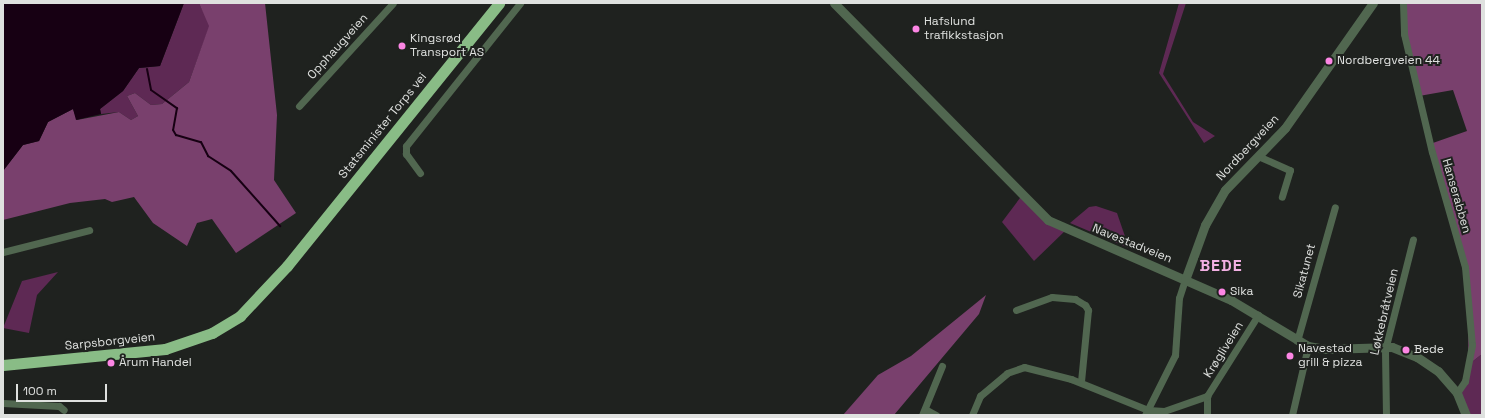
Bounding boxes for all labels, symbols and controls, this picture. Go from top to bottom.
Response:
street label: Opphaugveien [305,11,371,83]
place label: Hafslund trafikkstasjon [924,15,1004,43]
marker: Hafslund trafikkstasjon [911,24,921,34]
place label: Kingsrød Transport AS [410,32,484,60]
marker: Kingsrød Transport AS [397,41,407,51]
place label: Nordbergveien 44 [1337,54,1440,68]
marker: Nordbergveien 44 [1324,56,1334,66]
street label: Statsminister Torps vei [336,70,430,182]
street label: Nordbergveien [1214,112,1282,184]
street label: Hanserabben [1439,157,1473,235]
street label: Navestadveien [1090,221,1174,267]
street label: Sikatunet [1291,242,1319,300]
district label: BEDE [1199,256,1243,276]
street label: Løkkebråtveien [1368,267,1402,357]
place label: Sika [1230,285,1254,299]
marker: Sika [1217,287,1227,297]
street label: Krøgliveien [1201,319,1247,381]
street label: Sarpsborgveien [64,330,156,354]
place label: Navestad grill & pizza [1298,342,1363,370]
place label: Bede [1414,343,1444,357]
marker: Bede [1401,345,1411,355]
marker: Navestad grill & pizza [1285,351,1295,361]
place label: Årum Handel [119,356,192,370]
marker: Årum Handel [106,358,116,368]
scale bar [18,376,109,402]
text: 100 m [23,383,57,399]

